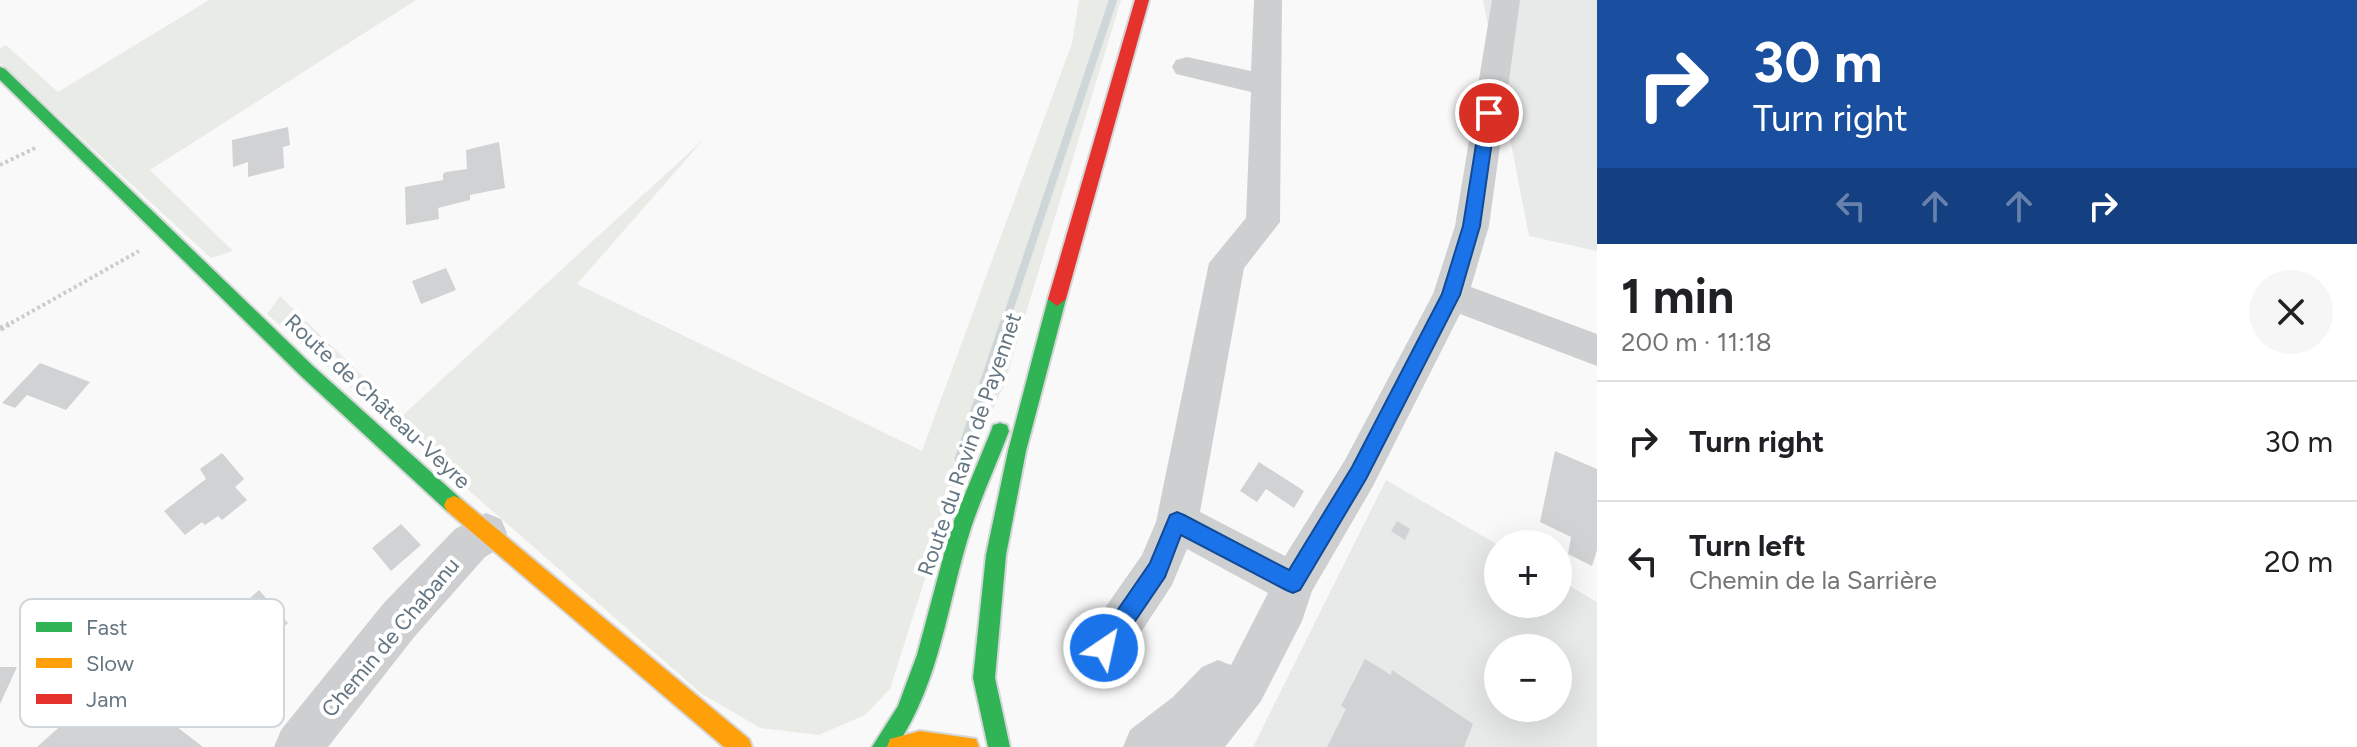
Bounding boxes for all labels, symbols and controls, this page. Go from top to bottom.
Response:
text: 30 m [1753,29,1883,96]
icon: right [1621,32,1725,136]
pin [1455,79,1523,147]
icon: arrive [1467,91,1511,135]
text: Turn right [1753,97,1908,140]
icon: left [1829,184,1873,228]
icon: ahead [1913,184,1957,228]
icon: ahead [1997,184,2041,228]
icon: right [2081,184,2125,228]
text: 1 min [1621,267,1734,325]
button: close [2249,270,2333,354]
street label: Route de Château-Veyre [279,308,476,495]
street label: Route du Ravin de Payennet [912,309,1027,579]
text: 200 m · 11:18 [1621,326,1772,358]
icon: right [1621,419,1665,463]
text: Turn right [1689,423,1824,460]
text: 30 m [2265,423,2333,460]
text: Turn left [1689,527,1806,564]
map controls [1484,530,1572,722]
button: + [1484,530,1572,618]
icon: left [1621,539,1665,583]
text: 20 m [2264,543,2333,580]
street label: Chemin de Chabanu [316,552,465,723]
text: Chemin de la Sarrière [1689,564,1937,596]
legend [20,599,284,727]
position arrow [1062,606,1146,690]
text: Fast [86,614,128,641]
button: − [1484,634,1572,722]
text: Slow [86,650,135,677]
text: Jam [86,686,127,713]

